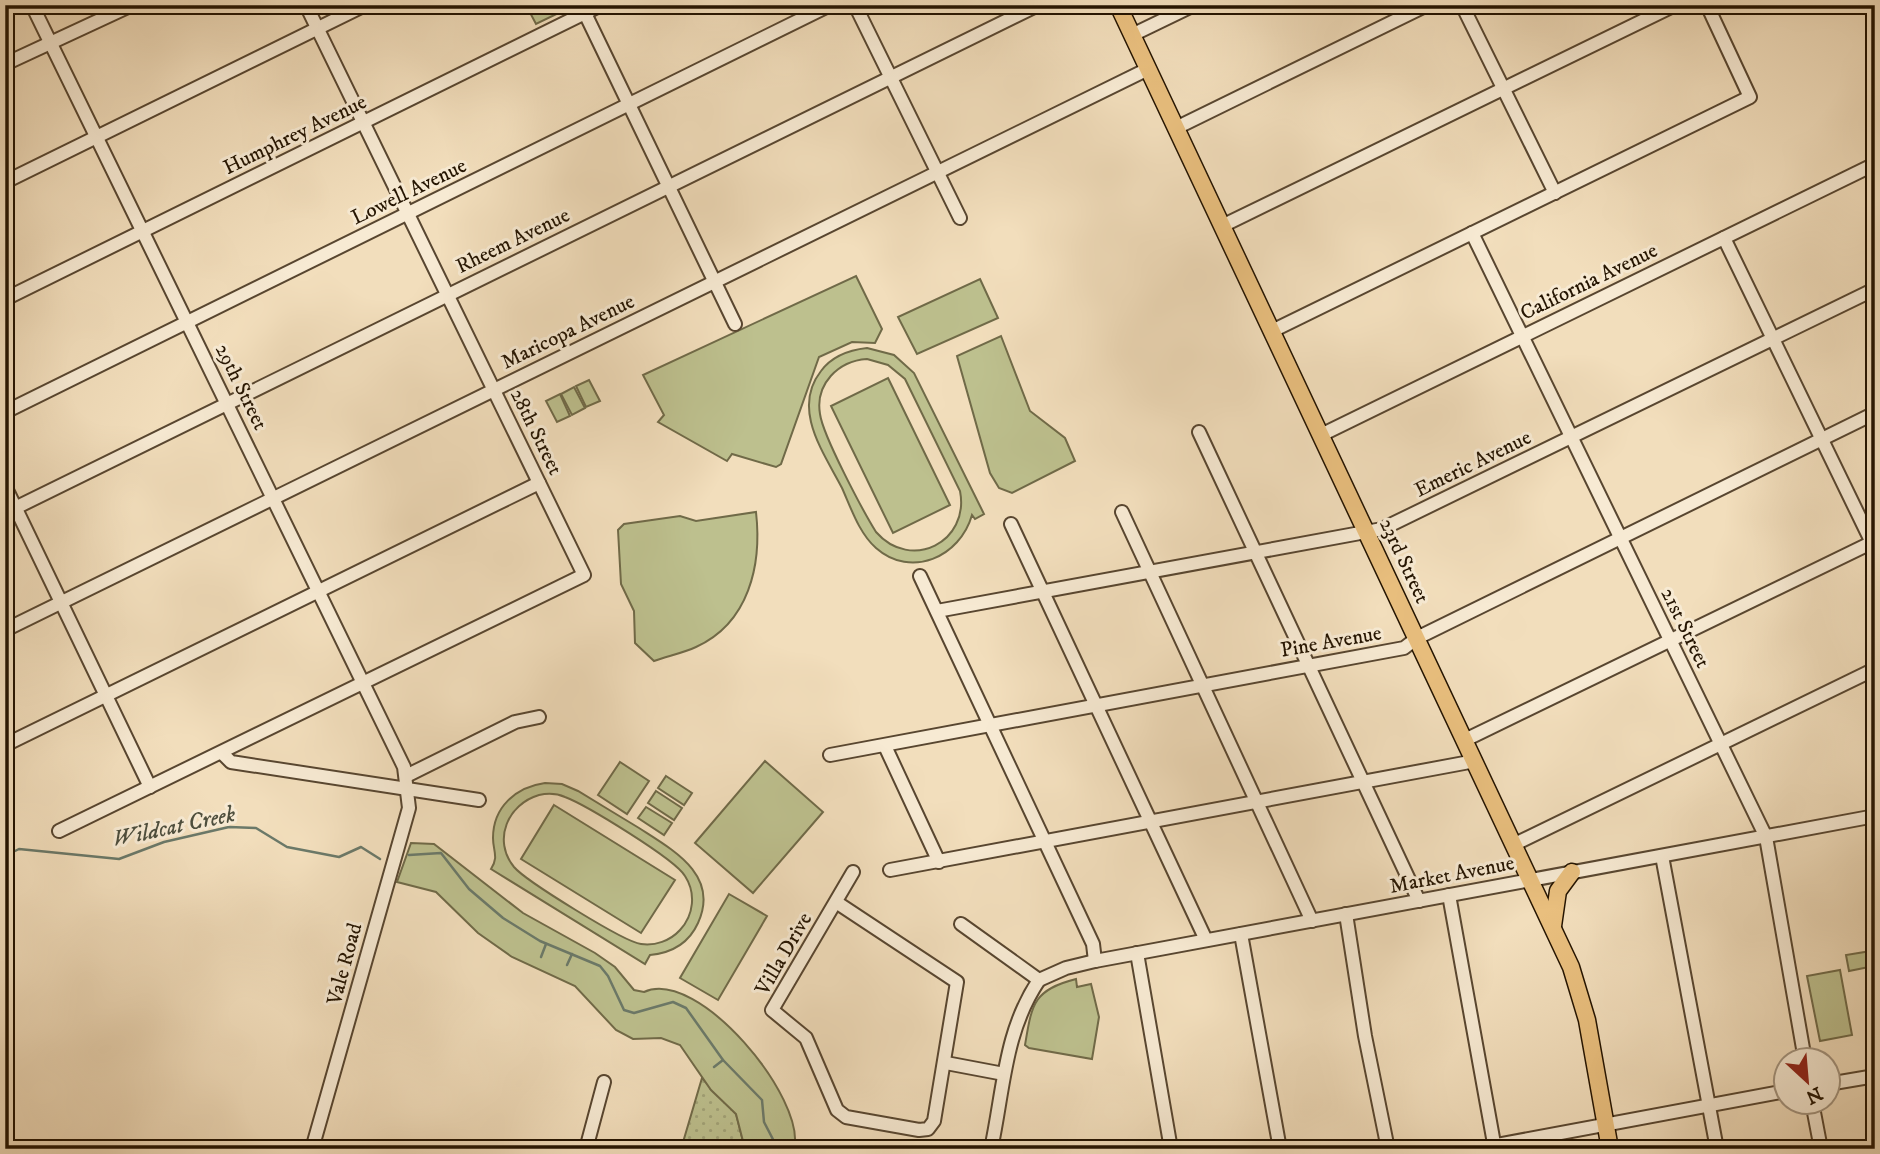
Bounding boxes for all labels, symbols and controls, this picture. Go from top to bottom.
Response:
street label: Humphrey Avenue [219,89,371,181]
street label: Lowell Avenue [347,153,471,231]
street label: Rheem Avenue [452,202,574,280]
street label: California Avenue [1516,237,1662,326]
street label: Maricopa Avenue [497,288,639,375]
street label: 29th Street [209,340,273,435]
street label: 28th Street [504,385,568,480]
street label: Emeric Avenue [1410,424,1536,503]
street label: 23rd Street [1373,514,1435,608]
street label: 21st Street [1654,584,1716,673]
street label: Pine Avenue [1278,620,1384,664]
water label: Wildcat Creek [110,800,238,854]
street label: Market Avenue [1387,850,1517,900]
street label: Villa Drive [749,908,818,1001]
street label: Vale Road [321,920,369,1009]
north arrow [1772,1046,1842,1116]
text: N [1801,1081,1826,1109]

